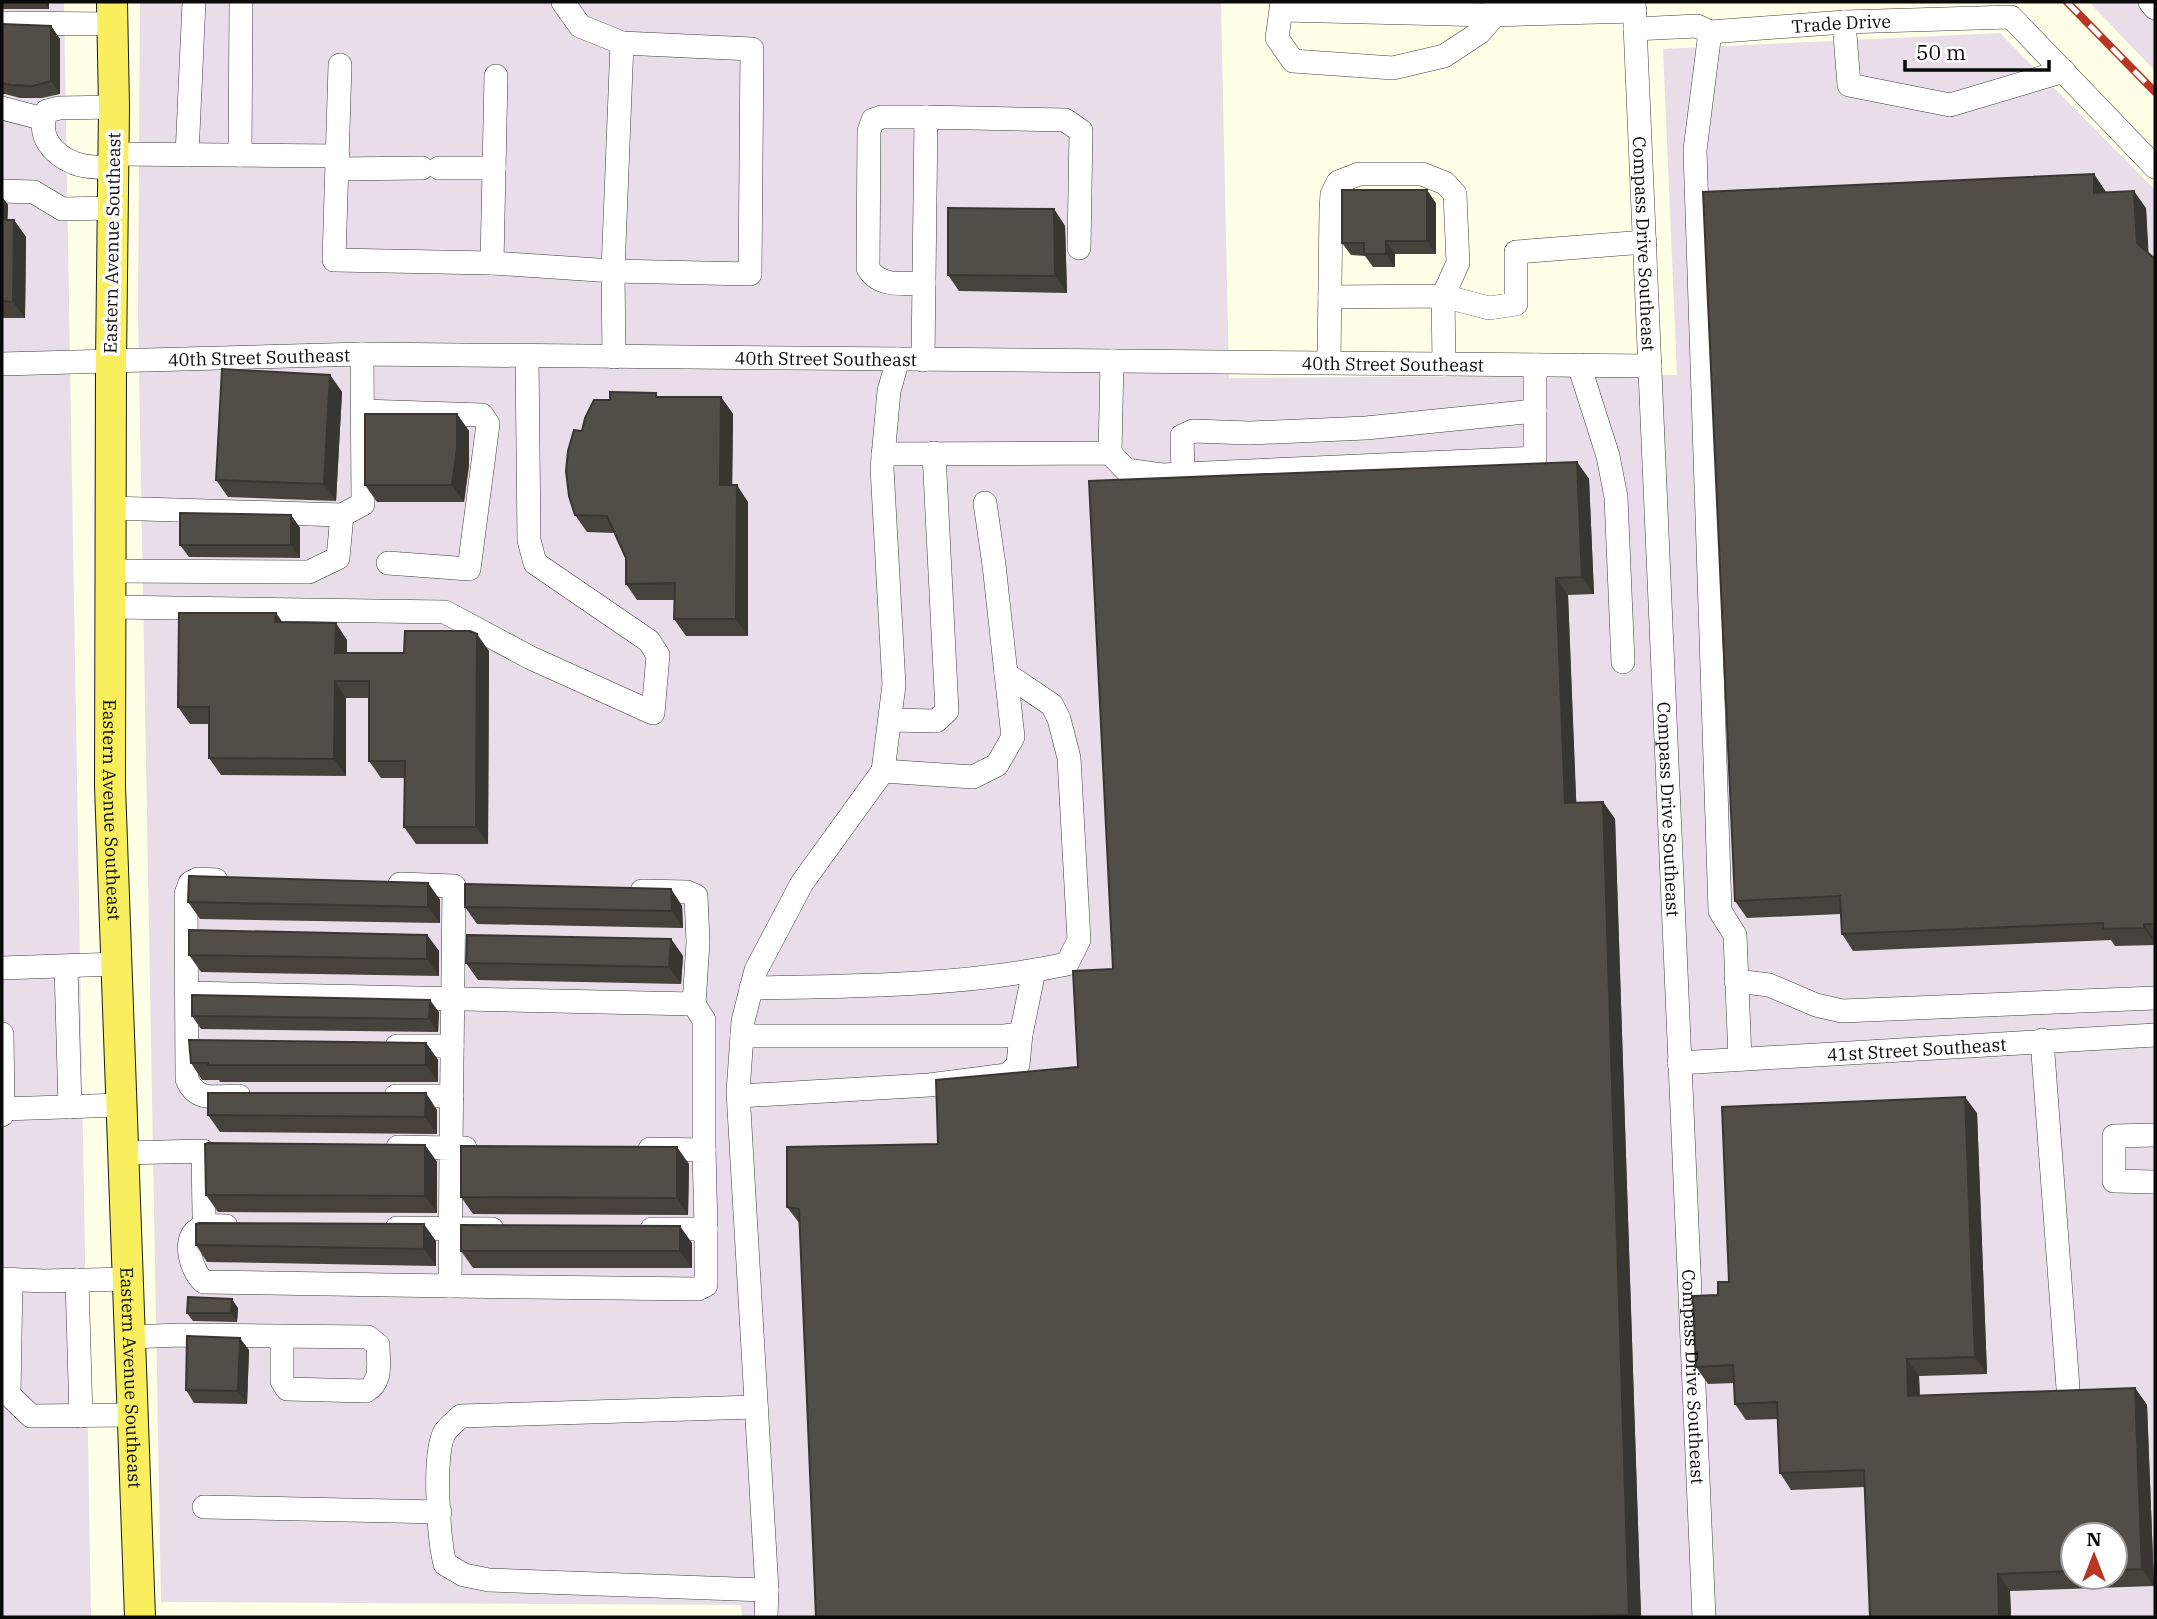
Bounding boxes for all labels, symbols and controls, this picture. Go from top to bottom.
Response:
street label: Trade Drive [1791,9,1891,37]
scale bar [1905,28,2048,72]
text: 50 m [1916,38,1966,66]
street label: Eastern Avenue Southeast [99,132,125,354]
street label: Compass Drive Southeast [1628,136,1661,352]
street label: 40th Street Southeast [167,343,350,371]
street label: 40th Street Southeast [735,346,917,371]
street label: 40th Street Southeast [1302,351,1484,376]
street label: Eastern Avenue Southeast [98,699,126,921]
street label: Compass Drive Southeast [1653,701,1685,917]
street label: 41st Street Southeast [1826,1032,2007,1066]
street label: Eastern Avenue Southeast [116,1267,147,1489]
street label: Compass Drive Southeast [1677,1269,1710,1485]
north arrow [2059,1521,2129,1591]
text: N [2086,1527,2102,1551]

